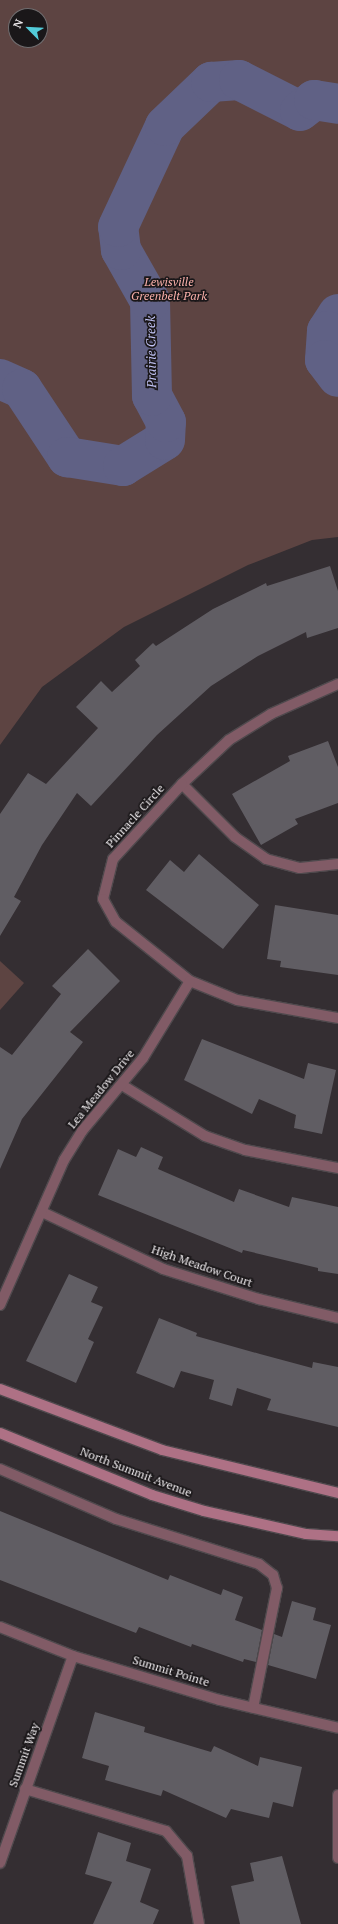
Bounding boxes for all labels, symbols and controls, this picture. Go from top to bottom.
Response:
north arrow [8,8,48,48]
text: N [10,17,26,30]
park label: Lewisville Greenbelt Park [131,275,207,303]
water label: Prairie Creek [143,316,159,388]
street label: Pinnacle Circle [103,781,167,851]
street label: Lea Meadow Drive [65,1047,137,1131]
street label: High Meadow Court [150,1242,254,1290]
street label: North Summit Avenue [78,1444,194,1500]
street label: Summit Pointe [131,1652,211,1690]
street label: Summit Way [6,1721,42,1789]

